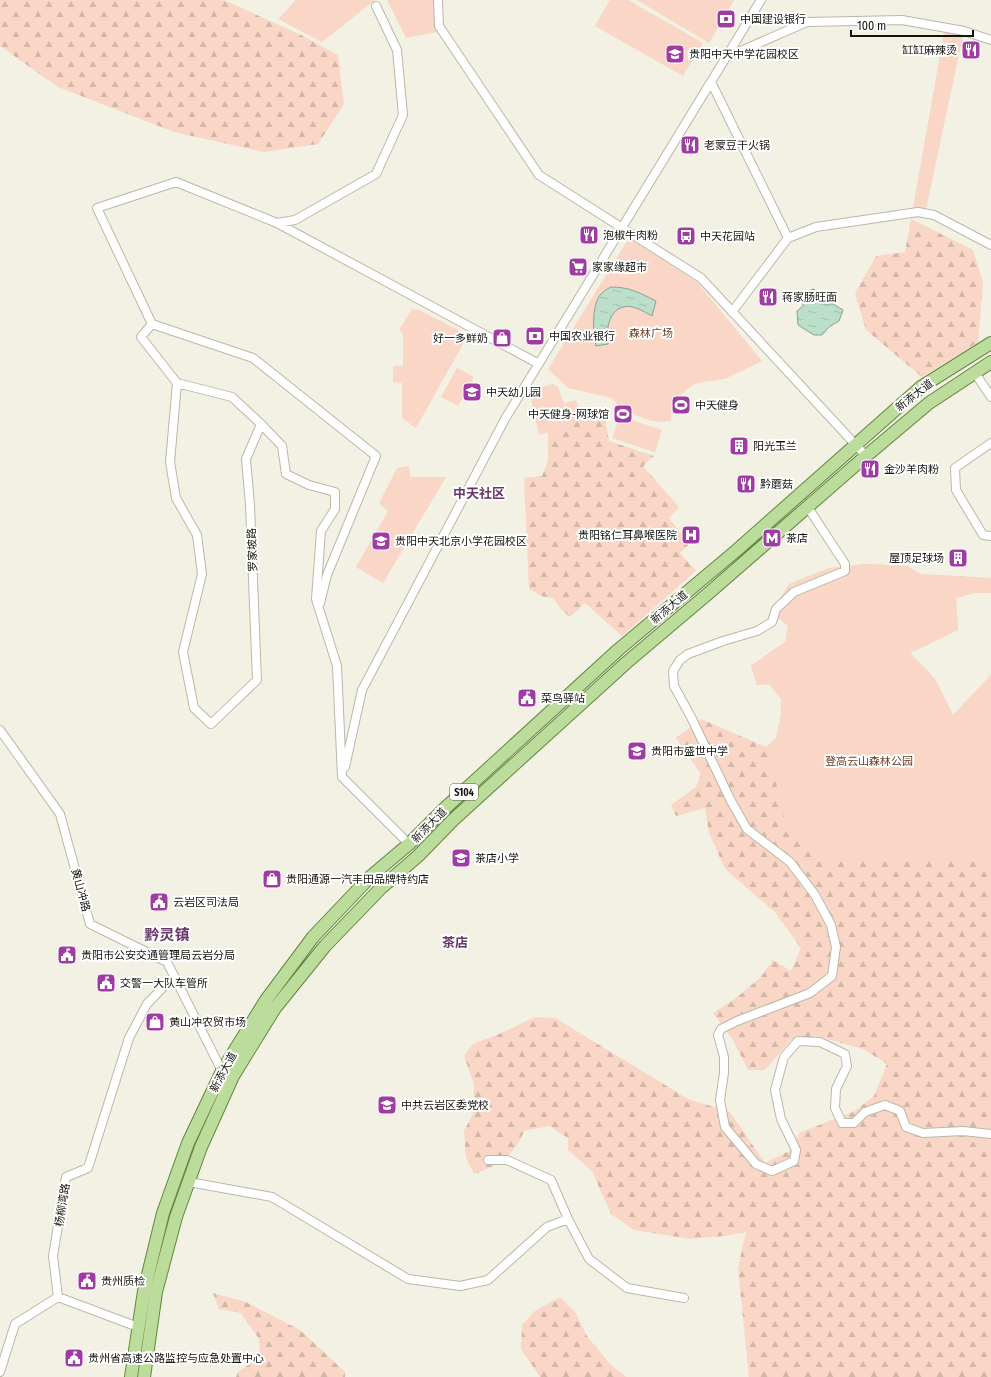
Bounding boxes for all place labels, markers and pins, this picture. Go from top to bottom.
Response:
bank icon: 中国建设银行 [715,8,737,30]
place label: 中国建设银行 [740,13,806,26]
restaurant icon: 缸缸麻辣烫 [960,39,982,61]
school or university icon: 贵阳中天中学花园校区 [664,43,686,65]
place label: 缸缸麻辣烫 [902,44,957,57]
place label: 贵阳中天中学花园校区 [689,48,799,61]
restaurant icon: 老蒙豆干火锅 [679,134,701,156]
place label: 老蒙豆干火锅 [704,139,770,152]
restaurant icon: 泡椒牛肉粉 [578,224,600,246]
bus stop icon: 中天花园站 [675,225,697,247]
place label: 泡椒牛肉粉 [603,229,658,242]
place label: 中天花园站 [700,230,755,243]
supermarket icon: 家家缘超市 [567,256,589,278]
place label: 家家缘超市 [592,261,647,274]
restaurant icon: 蒋家肠旺面 [757,286,779,308]
place label: 蒋家肠旺面 [782,291,837,304]
bank icon: 中国农业银行 [524,325,546,347]
shop icon: 好一多鲜奶 [491,327,513,349]
place label: 中国农业银行 [549,330,615,343]
place label: 好一多鲜奶 [433,332,488,345]
school or university icon: 中天幼儿园 [461,381,483,403]
place label: 中天幼儿园 [486,386,541,399]
sports icon: 中天健身 [670,394,692,416]
place label: 中天健身 [695,399,739,412]
sports icon: 中天健身-网球馆 [612,403,634,425]
place label: 中天健身-网球馆 [528,408,609,421]
building icon: 阳光玉兰 [728,435,750,457]
place label: 阳光玉兰 [753,440,797,453]
restaurant icon: 金沙羊肉粉 [859,458,881,480]
place label: 金沙羊肉粉 [884,463,939,476]
restaurant icon: 黔蘑菇 [735,473,757,495]
place label: 黔蘑菇 [760,478,793,491]
hospital icon: 贵阳铭仁耳鼻喉医院 [680,524,702,546]
metro station icon: 茶店 [761,527,783,549]
place label: 贵阳铭仁耳鼻喉医院 [578,529,677,542]
school or university icon: 贵阳中天北京小学花园校区 [370,530,392,552]
place label: 茶店 [786,532,808,545]
place label: 贵阳中天北京小学花园校区 [395,535,527,548]
building icon: 屋顶足球场 [947,547,969,569]
place label: 屋顶足球场 [889,552,944,565]
public building icon: 菜鸟驿站 [516,687,538,709]
place label: 菜鸟驿站 [541,692,585,705]
school or university icon: 贵阳市盛世中学 [626,740,648,762]
place label: 贵阳市盛世中学 [651,745,728,758]
school or university icon: 茶店小学 [450,847,472,869]
place label: 茶店小学 [475,852,519,865]
shop icon: 贵阳通源一汽丰田品牌特约店 [261,868,283,890]
place label: 贵阳通源一汽丰田品牌特约店 [286,873,429,886]
public building icon: 云岩区司法局 [148,891,170,913]
place label: 云岩区司法局 [173,896,239,909]
public building icon: 贵阳市公安交通管理局云岩分局 [56,944,78,966]
place label: 贵阳市公安交通管理局云岩分局 [81,949,235,962]
public building icon: 交警一大队车管所 [95,972,117,994]
place label: 交警一大队车管所 [120,977,208,990]
shop icon: 黄山冲农贸市场 [144,1011,166,1033]
place label: 黄山冲农贸市场 [169,1016,246,1029]
school or university icon: 中共云岩区委党校 [376,1094,398,1116]
place label: 中共云岩区委党校 [401,1099,489,1112]
public building icon: 贵州质检 [76,1270,98,1292]
place label: 贵州质检 [101,1275,145,1288]
public building icon: 贵州省高速公路监控与应急处置中心 [63,1347,85,1369]
place label: 贵州省高速公路监控与应急处置中心 [88,1352,264,1365]

